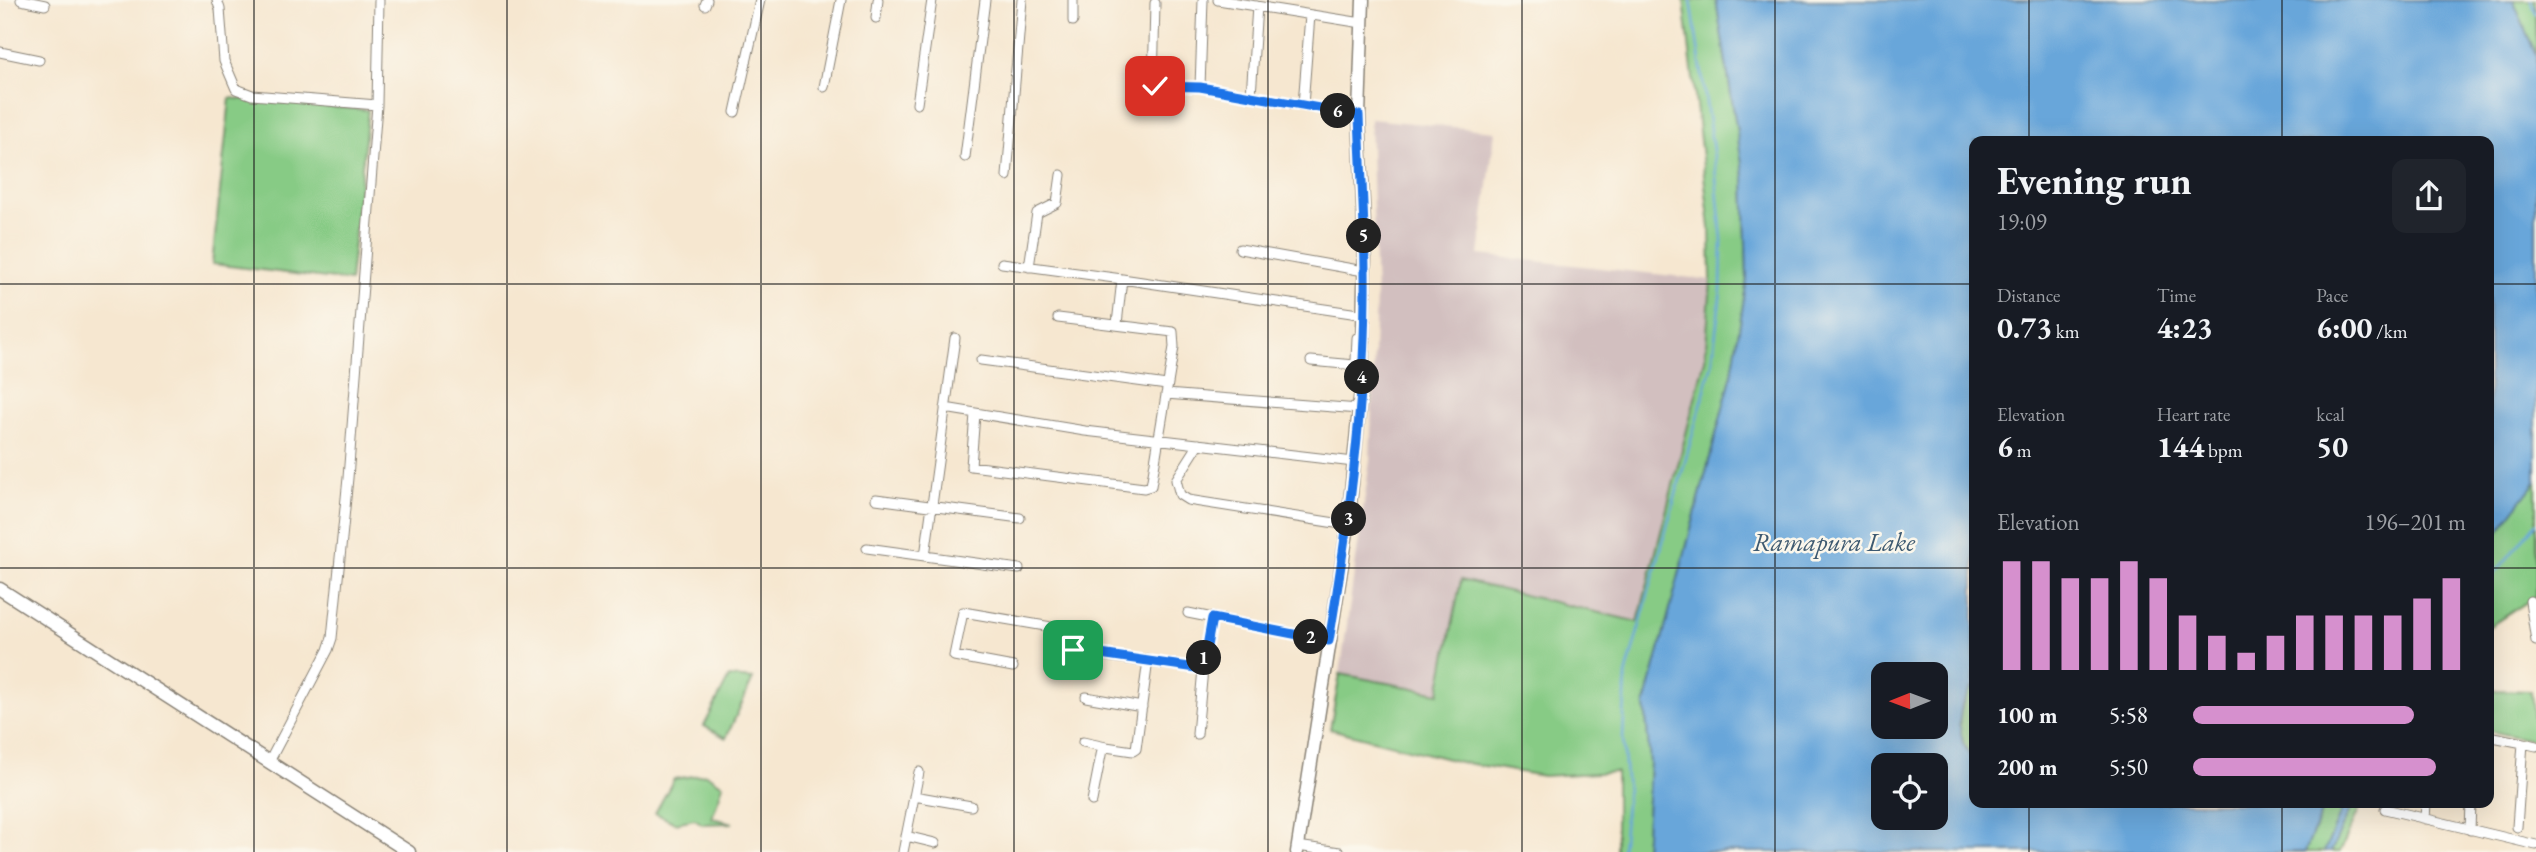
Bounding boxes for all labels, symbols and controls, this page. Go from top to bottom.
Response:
pin [1125,56,1185,116]
icon: check [1136,67,1174,105]
pin: 6 [1320,94,1356,128]
text: 6 [1332,98,1343,123]
text: Evening run [1997,156,2192,205]
button: share [2392,159,2466,233]
text: 19:09 [1997,207,2047,237]
pin: 5 [1346,218,1382,254]
text: 5 [1358,223,1369,248]
text: Distance [1997,283,2060,308]
text: Time [2157,283,2196,308]
text: Pace [2316,283,2348,308]
text: 0.73 [1997,308,2052,347]
text: 4:23 [2157,308,2213,347]
text: 6:00 [2316,308,2372,347]
text: km [2052,319,2080,344]
text: /km [2372,319,2407,344]
pin: 4 [1344,360,1380,394]
text: 4 [1356,364,1367,389]
text: Elevation [1997,402,2065,427]
text: Heart rate [2157,402,2230,427]
text: kcal [2316,402,2345,427]
text: 6 [1997,427,2013,466]
text: 144 [2157,427,2204,466]
text: 50 [2316,427,2348,466]
text: m [2013,438,2031,463]
text: bpm [2204,438,2243,463]
pin: 3 [1332,502,1366,536]
text: 3 [1343,506,1354,531]
text: Elevation [1997,507,2080,537]
text: 196–201 m [2365,507,2466,537]
water label: Ramapura Lake [1753,525,1916,559]
pin [1043,620,1103,680]
pin: 2 [1294,620,1328,654]
text: 2 [1305,624,1316,649]
icon: arrive [1054,631,1092,669]
pin: 1 [1186,640,1222,676]
text: 1 [1198,645,1209,670]
north arrow [1871,662,1948,738]
map controls [1871,662,1948,830]
text: 100 m [1997,700,2058,730]
text: 5:58 [2109,700,2148,730]
text: 200 m [1997,752,2058,782]
text: 5:50 [2109,752,2148,782]
button: locate [1871,753,1948,830]

